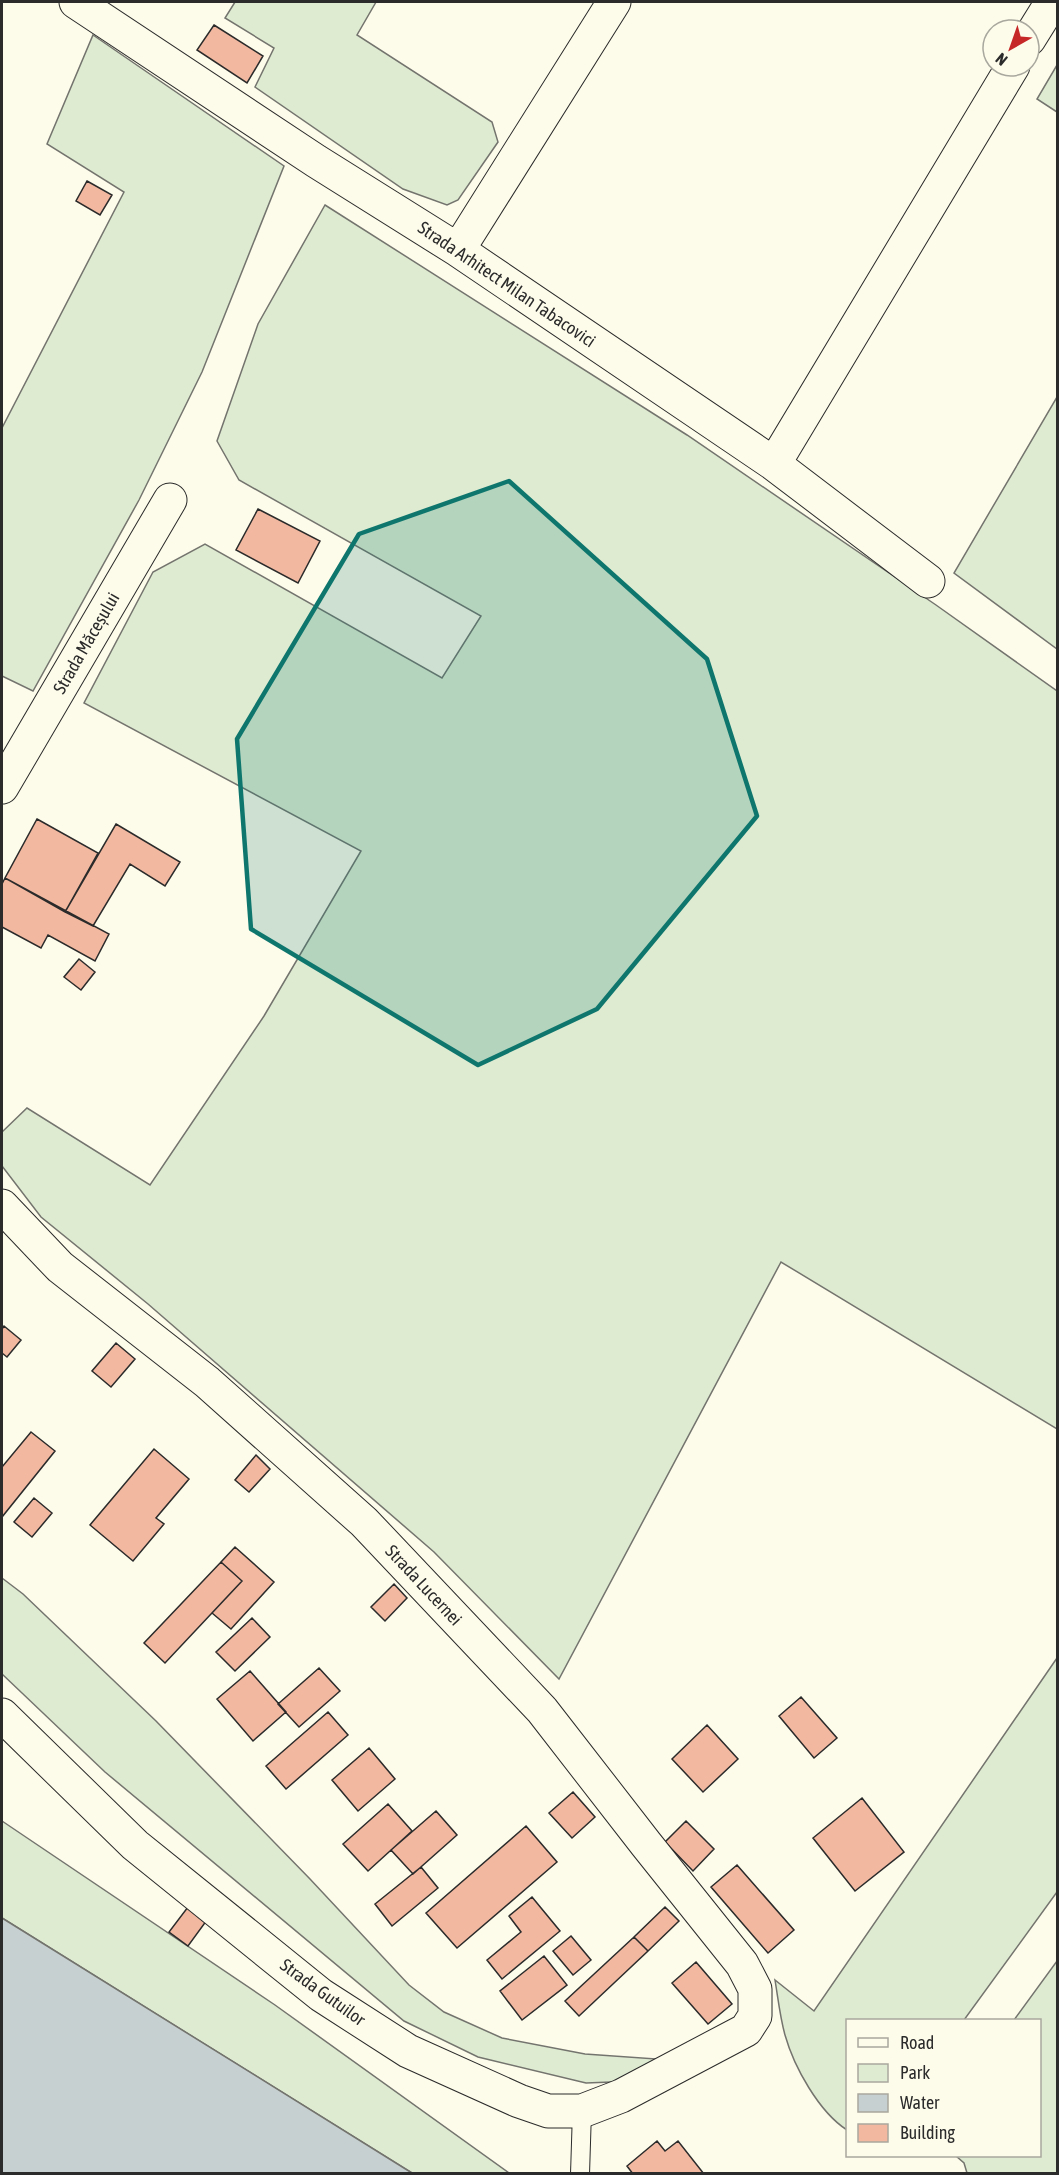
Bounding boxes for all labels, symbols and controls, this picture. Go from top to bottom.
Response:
north arrow [981,18,1041,78]
text: N [992,50,1011,69]
street label: Strada Arhitect Milan Tabacovici [414,217,600,351]
street label: Strada Măceșului [49,589,123,697]
street label: Strada Lucernei [381,1540,467,1630]
street label: Strada Gutuilor [276,1954,370,2030]
legend [846,2019,1041,2157]
text: Road [900,2032,934,2053]
text: Park [900,2062,930,2083]
text: Water [900,2092,940,2113]
text: Building [900,2122,955,2143]

